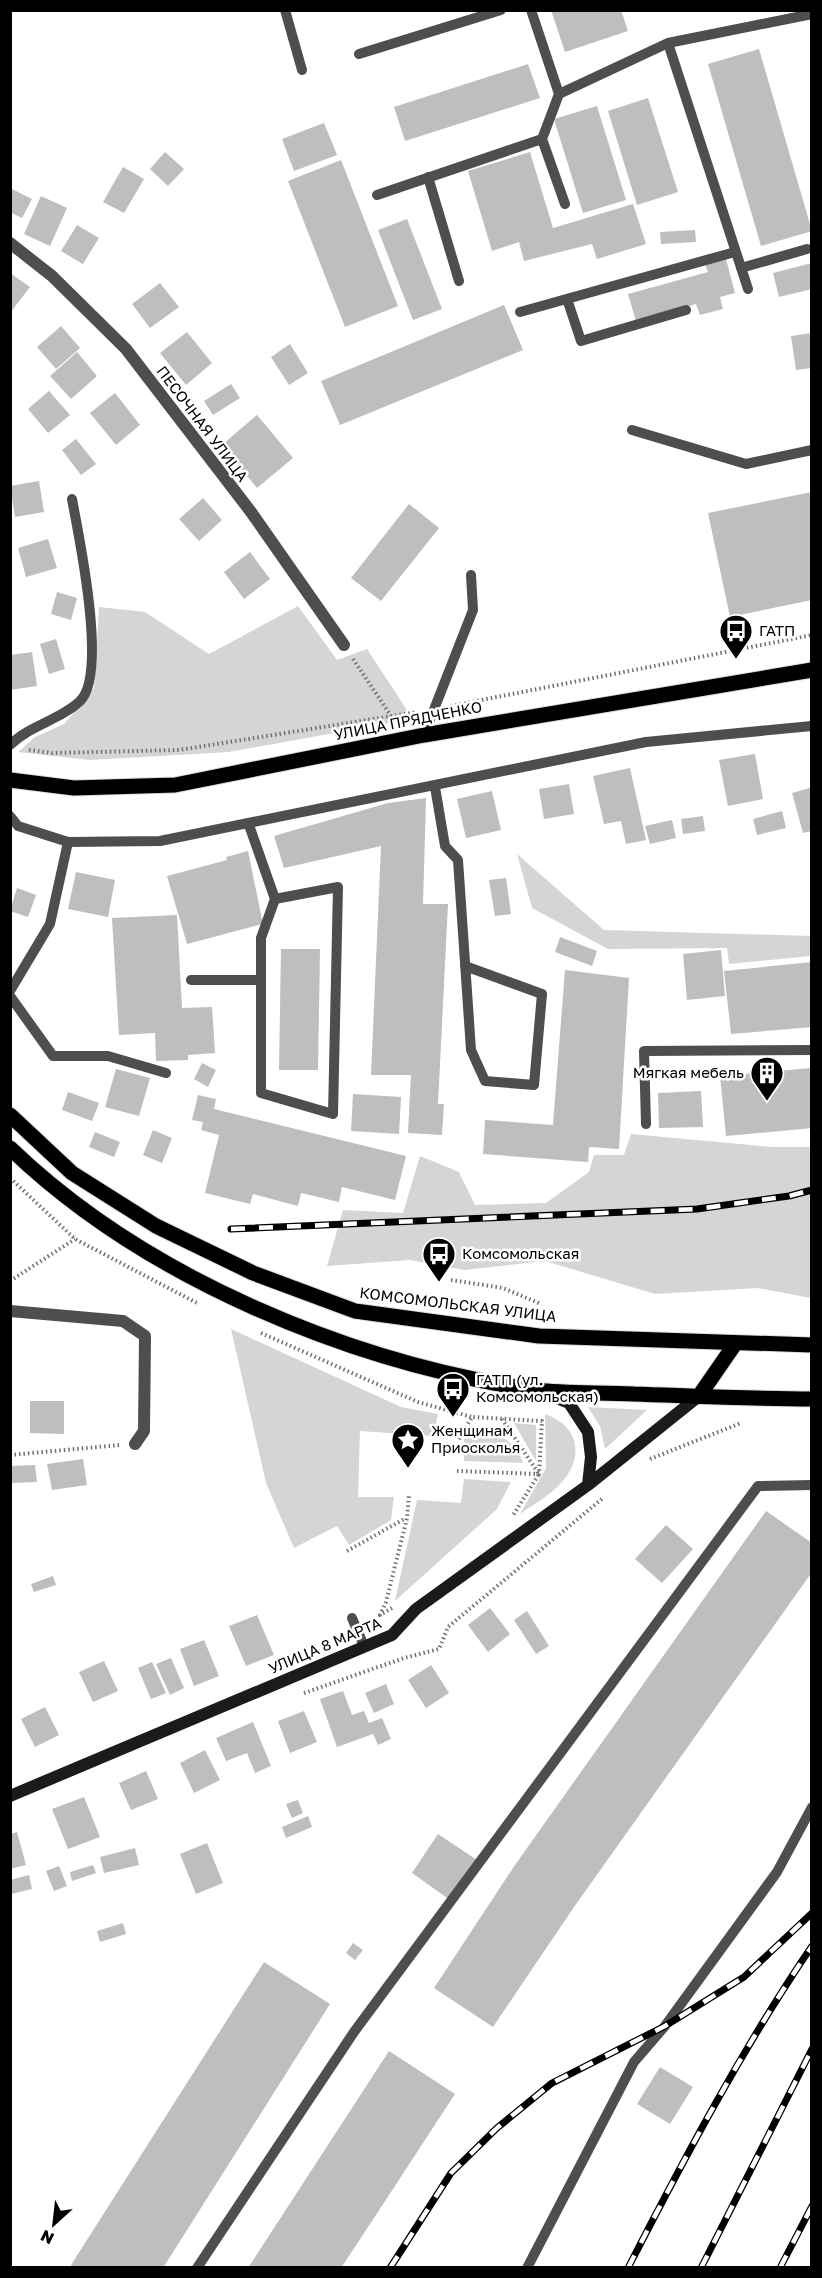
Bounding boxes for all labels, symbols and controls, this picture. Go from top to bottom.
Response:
street label: ПЕСОЧНАЯ УЛИЦА [153,362,252,485]
bus stop icon: ГАТП [718,613,754,660]
place label: ГАТП [759,621,795,639]
street label: УЛИЦА ПРЯДЧЕНКО [332,697,484,743]
building icon: Мягкая мебель [749,1055,785,1102]
place label: Мягкая мебель [633,1063,744,1081]
bus stop icon: Комсомольская [421,1236,457,1283]
place label: Комсомольская [462,1244,579,1262]
street label: КОМСОМОЛЬСКАЯ УЛИЦА [359,1283,558,1325]
place label: ГАТП (ул. Комсомольская) [476,1370,599,1405]
bus stop icon: ГАТП (ул. Комсомольская) [435,1371,471,1418]
place label: Женщинам Приосколья [431,1421,520,1456]
place icon: Женщинам Приосколья [390,1422,426,1469]
street label: УЛИЦА 8 МАРТА [266,1613,384,1677]
north arrow [24,2194,84,2254]
text: N [37,2226,57,2249]

